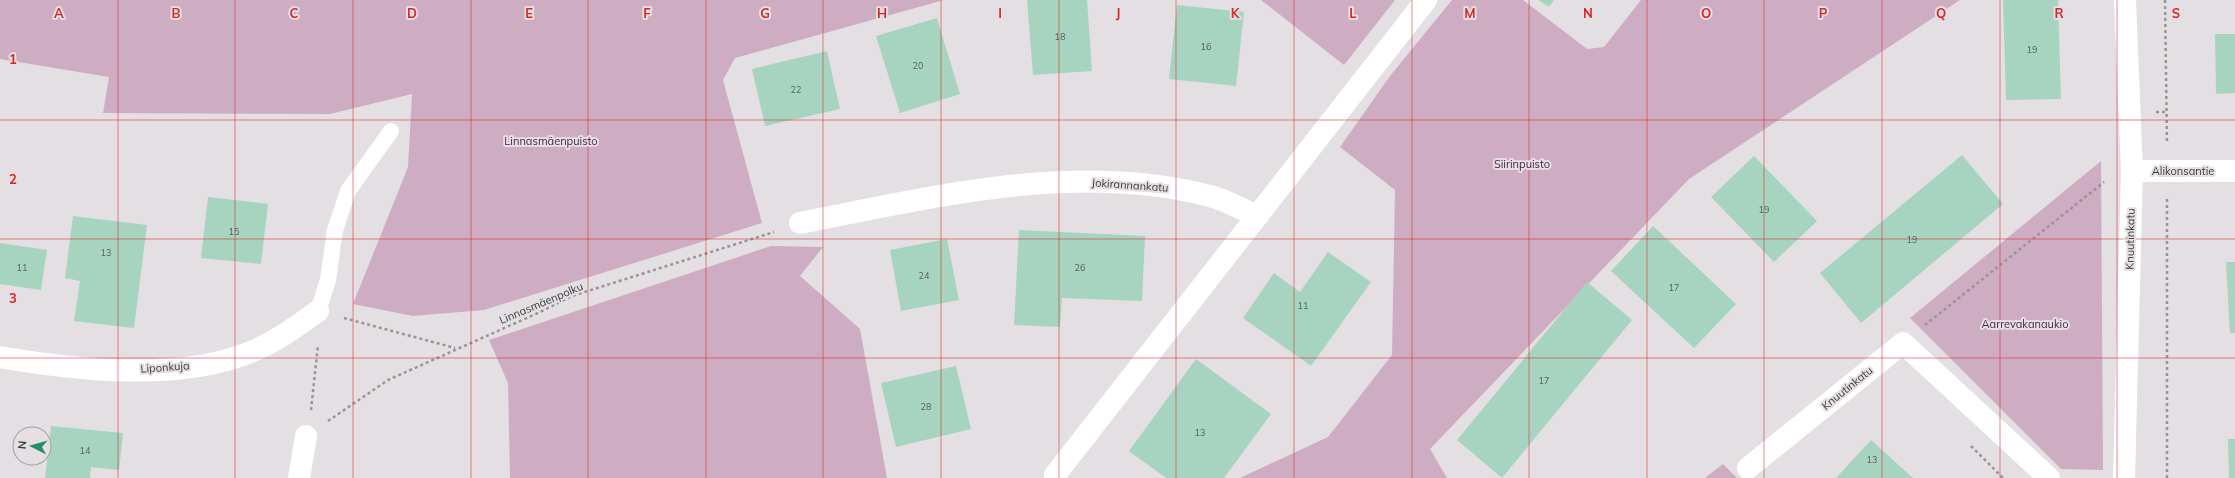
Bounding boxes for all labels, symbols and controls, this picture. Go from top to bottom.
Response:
text: A [54,5,64,21]
text: B [172,5,181,21]
text: C [290,5,299,21]
text: D [407,5,417,21]
text: E [525,5,533,21]
text: F [643,5,651,21]
text: G [760,5,770,21]
text: H [877,5,887,21]
text: I [998,5,1002,21]
text: J [1116,5,1120,21]
text: K [1231,5,1241,21]
text: L [1349,5,1357,21]
text: M [1464,5,1476,21]
text: N [1583,5,1593,21]
text: O [1701,5,1711,21]
text: P [1819,5,1828,21]
text: Q [1936,5,1946,21]
text: R [2054,5,2064,21]
text: S [2172,5,2180,21]
house number: 18 [1055,31,1065,42]
house number: 16 [1201,41,1211,52]
house number: 19 [2027,44,2037,55]
text: 1 [9,51,17,67]
house number: 20 [913,60,923,71]
house number: 22 [791,84,801,95]
park label: Linnasmäenpuisto [504,134,598,148]
park label: Siirinpuisto [1494,157,1550,171]
street label: Alikonsantie [2152,164,2214,178]
text: 2 [9,171,17,187]
street label: Jokirannankatu [1091,175,1169,195]
house number: 19 [1759,204,1769,215]
street label: Knuutinkatu [2122,208,2138,270]
house number: 15 [229,226,240,237]
house number: 19 [1907,234,1917,245]
house number: 13 [101,247,111,258]
house number: 11 [17,262,27,273]
house number: 26 [1075,262,1085,273]
house number: 24 [919,270,930,281]
street label: Linnasmäenpolku [497,279,585,327]
house number: 17 [1669,282,1679,293]
text: 3 [9,290,17,306]
house number: 11 [1298,300,1308,311]
park label: Aarrevakanaukio [1981,317,2069,331]
street label: Liponkuja [140,358,190,376]
street label: Knuutinkatu [1819,363,1875,413]
house number: 17 [1539,375,1549,386]
house number: 28 [921,401,931,412]
north arrow [12,426,52,466]
house number: 13 [1195,427,1205,438]
text: N [15,440,29,450]
house number: 14 [80,445,91,456]
house number: 13 [1867,454,1877,465]

